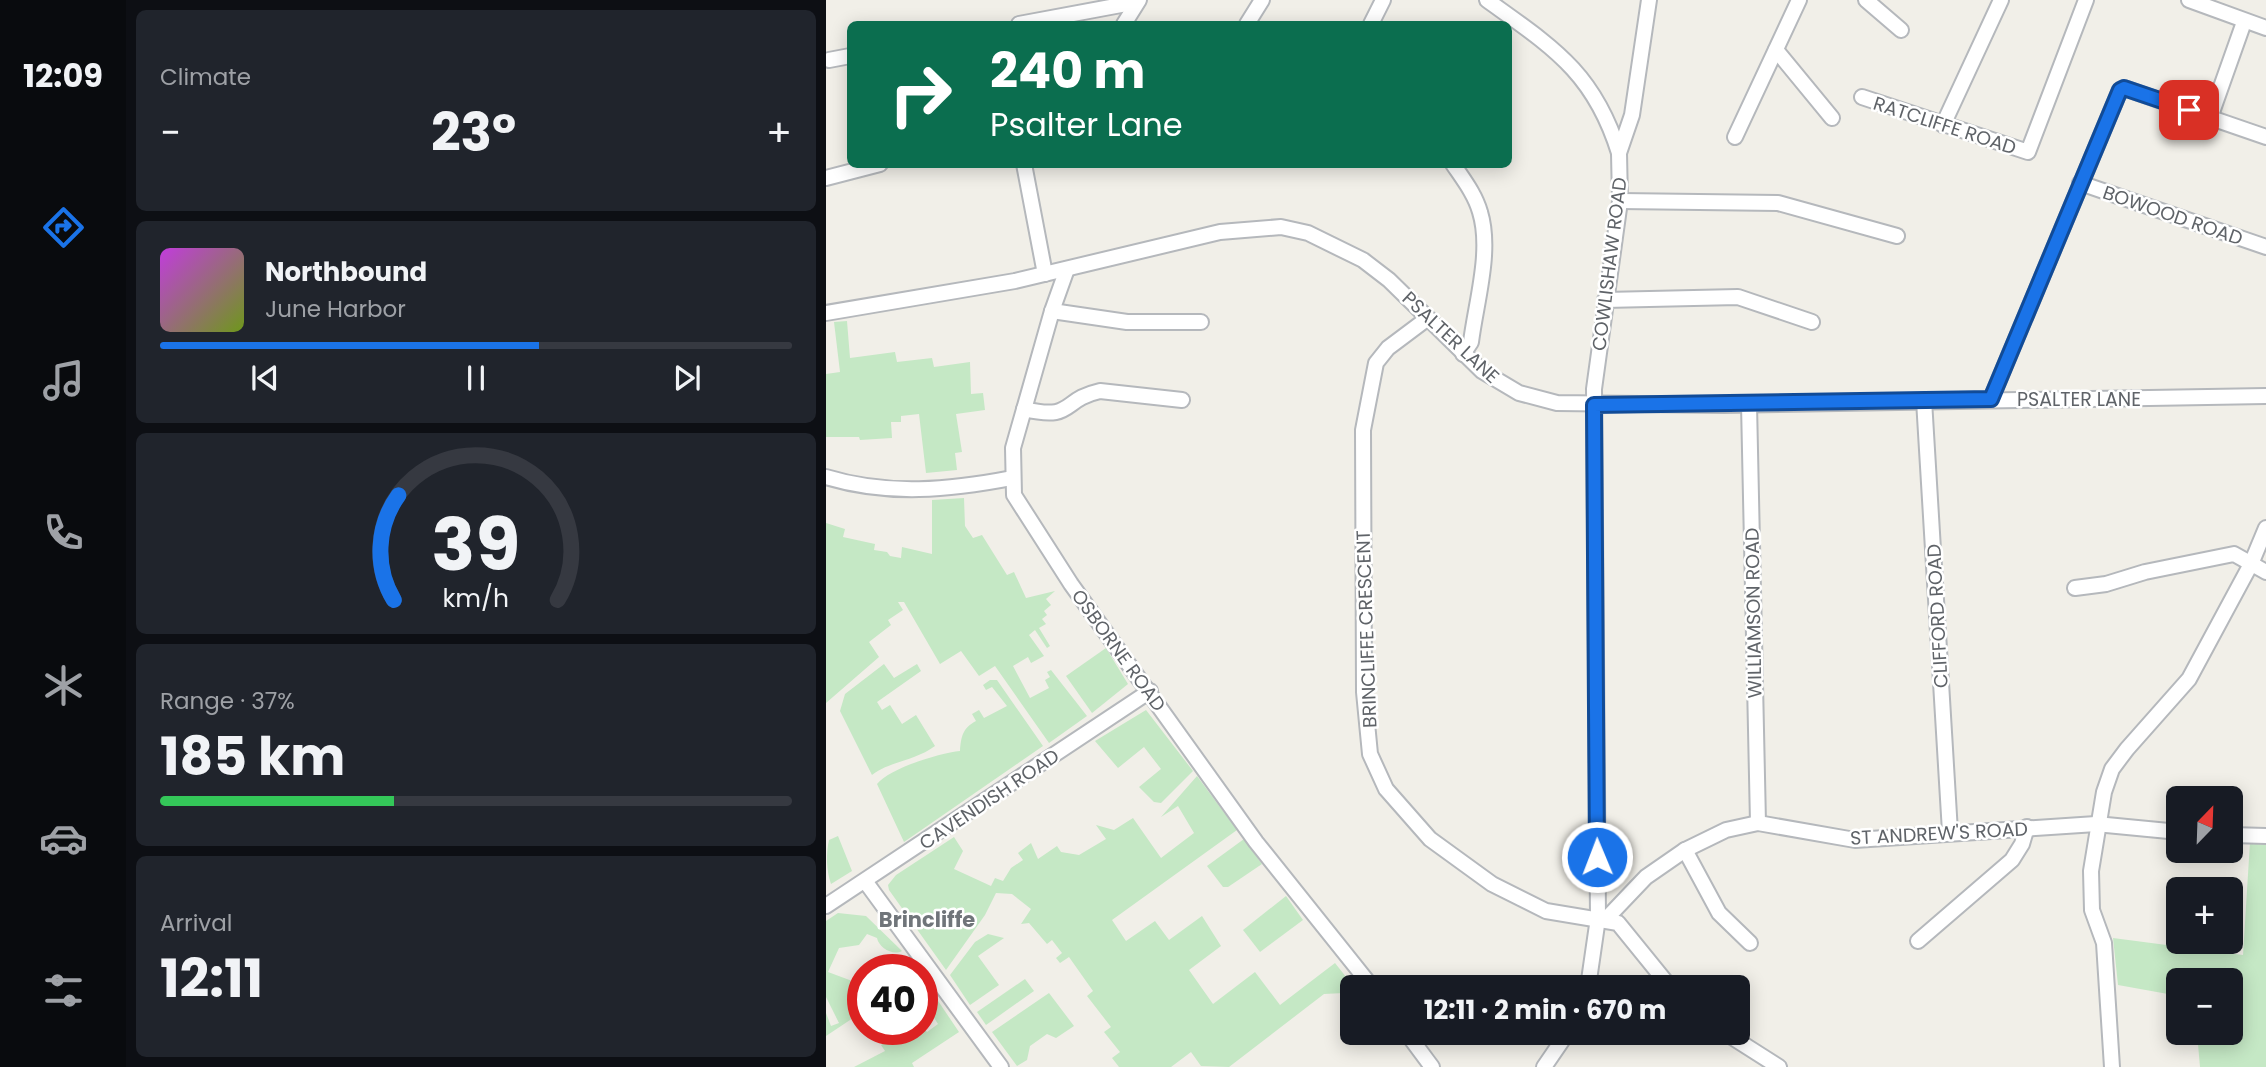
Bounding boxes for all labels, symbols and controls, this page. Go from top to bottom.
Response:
text: 240 m [990,37,1145,105]
icon: right [875,49,966,140]
text: 12:09 [23,53,103,98]
text: Climate [160,61,251,93]
pin [2159,80,2219,140]
street label: RATCLIFFE ROAD [1870,90,2020,161]
icon: arrive [2170,91,2208,129]
text: 23° [431,96,516,169]
text: Psalter Lane [990,102,1182,147]
text: − [160,106,181,159]
text: + [766,106,792,159]
street label: COWLISHAW ROAD [1585,176,1634,352]
street label: BOWOOD ROAD [2099,179,2246,252]
icon: directions [39,203,88,252]
text: Northbound [265,254,427,290]
street label: PSALTER LANE [1396,285,1505,390]
text: June Harbor [265,293,406,325]
icon: music [39,356,88,405]
icon: previous [246,359,284,397]
icon: pause [457,359,495,397]
icon: next [668,359,706,397]
street label: PSALTER LANE [2017,386,2141,413]
text: 39 [432,494,520,595]
icon: phone [39,508,88,557]
street label: WILLIAMSON ROAD [1739,527,1768,699]
street label: BRINCLIFFE CRESCENT [1350,530,1383,728]
street label: CLIFFORD ROAD [1920,543,1955,689]
text: km/h [443,580,509,615]
street label: OSBORNE ROAD [1065,584,1172,717]
icon: climate [39,661,88,710]
text: Range · 37% [160,685,295,717]
text: 185 km [160,720,345,793]
street label: CAVENDISH ROAD [914,742,1065,856]
north arrow [2166,786,2244,863]
map controls [2166,786,2243,1045]
icon: car [39,814,88,863]
street label: ST ANDREW'S ROAD [1849,815,2029,852]
position arrow [1560,820,1634,894]
button: + [2166,877,2243,954]
district label: Brincliffe [879,905,975,934]
text: Arrival [160,907,232,939]
text: 12:11 [160,942,263,1015]
speed limit sign: 40 [847,954,938,1045]
icon: filters [39,966,88,1015]
button: − [2166,968,2243,1045]
text: 12:11 · 2 min · 670 m [1424,992,1666,1028]

